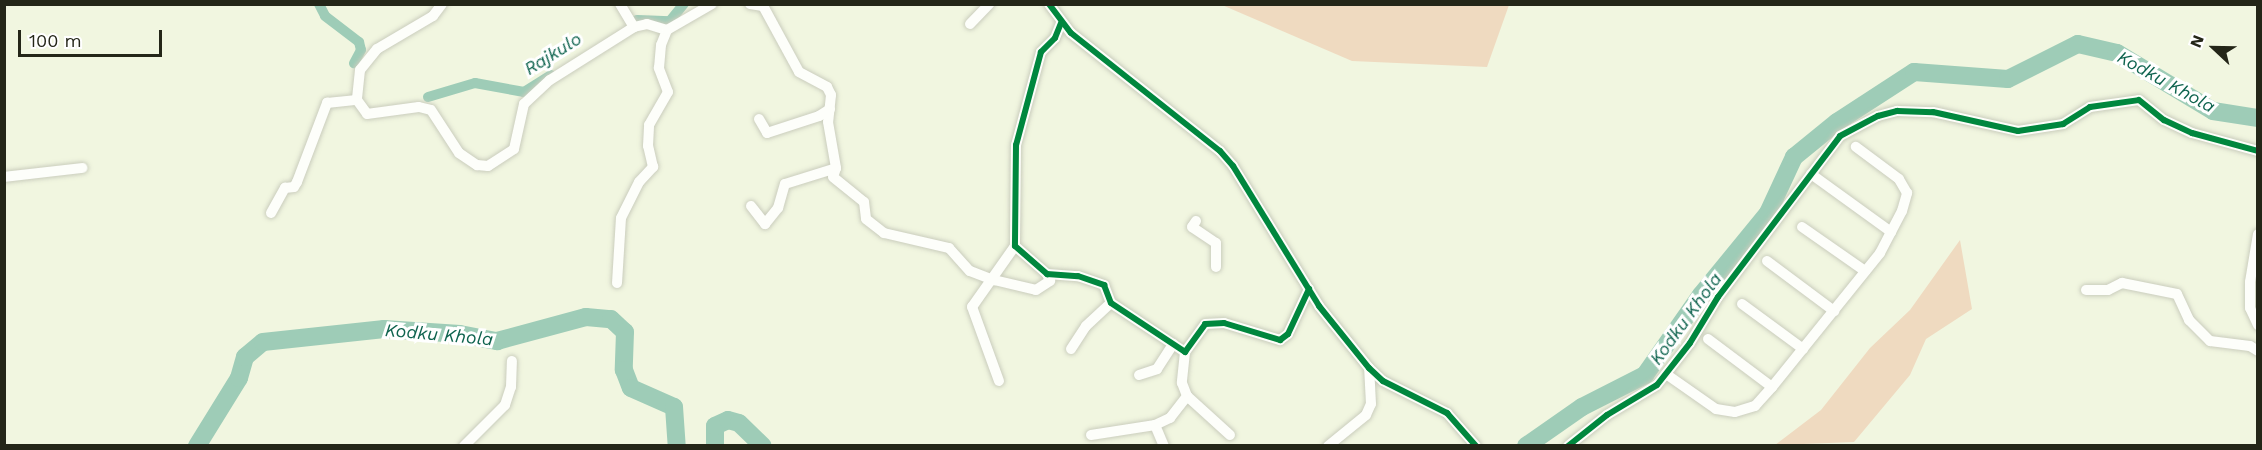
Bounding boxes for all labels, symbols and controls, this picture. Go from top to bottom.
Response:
scale bar [21,18,165,56]
north arrow [2184,18,2244,78]
water label: Rajkulo [520,28,586,80]
text: 100 m [29,30,82,51]
text: N [2186,32,2208,50]
water label: Kodku Khola [2113,46,2219,118]
water label: Kodku Khola [1645,269,1727,369]
water label: Kodku Khola [384,320,494,350]

